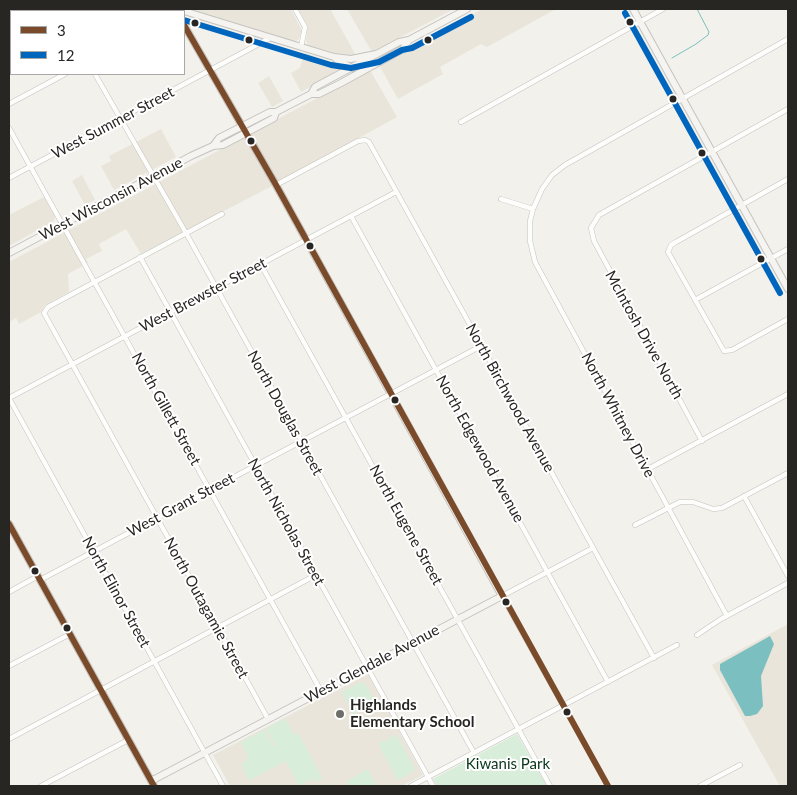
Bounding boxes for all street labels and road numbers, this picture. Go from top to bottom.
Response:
street label: West Summer Street [49,83,177,163]
street label: West Wisconsin Avenue [36,154,186,244]
street label: West Brewster Street [136,254,270,336]
street label: McIntosh Drive North [601,268,687,402]
street label: North Birchwood Avenue [462,321,558,475]
street label: North Douglas Street [243,348,327,478]
street label: North Whitney Drive [577,349,659,481]
street label: North Gillett Street [128,350,204,468]
street label: North Edgewood Avenue [432,372,528,526]
street label: North Nicholas Street [244,455,328,589]
street label: North Eugene Street [365,462,447,588]
street label: West Grant Street [124,469,238,541]
street label: North Elinor Street [78,533,154,651]
street label: North Outagamie Street [160,534,252,682]
street label: West Glendale Avenue [302,621,442,707]

